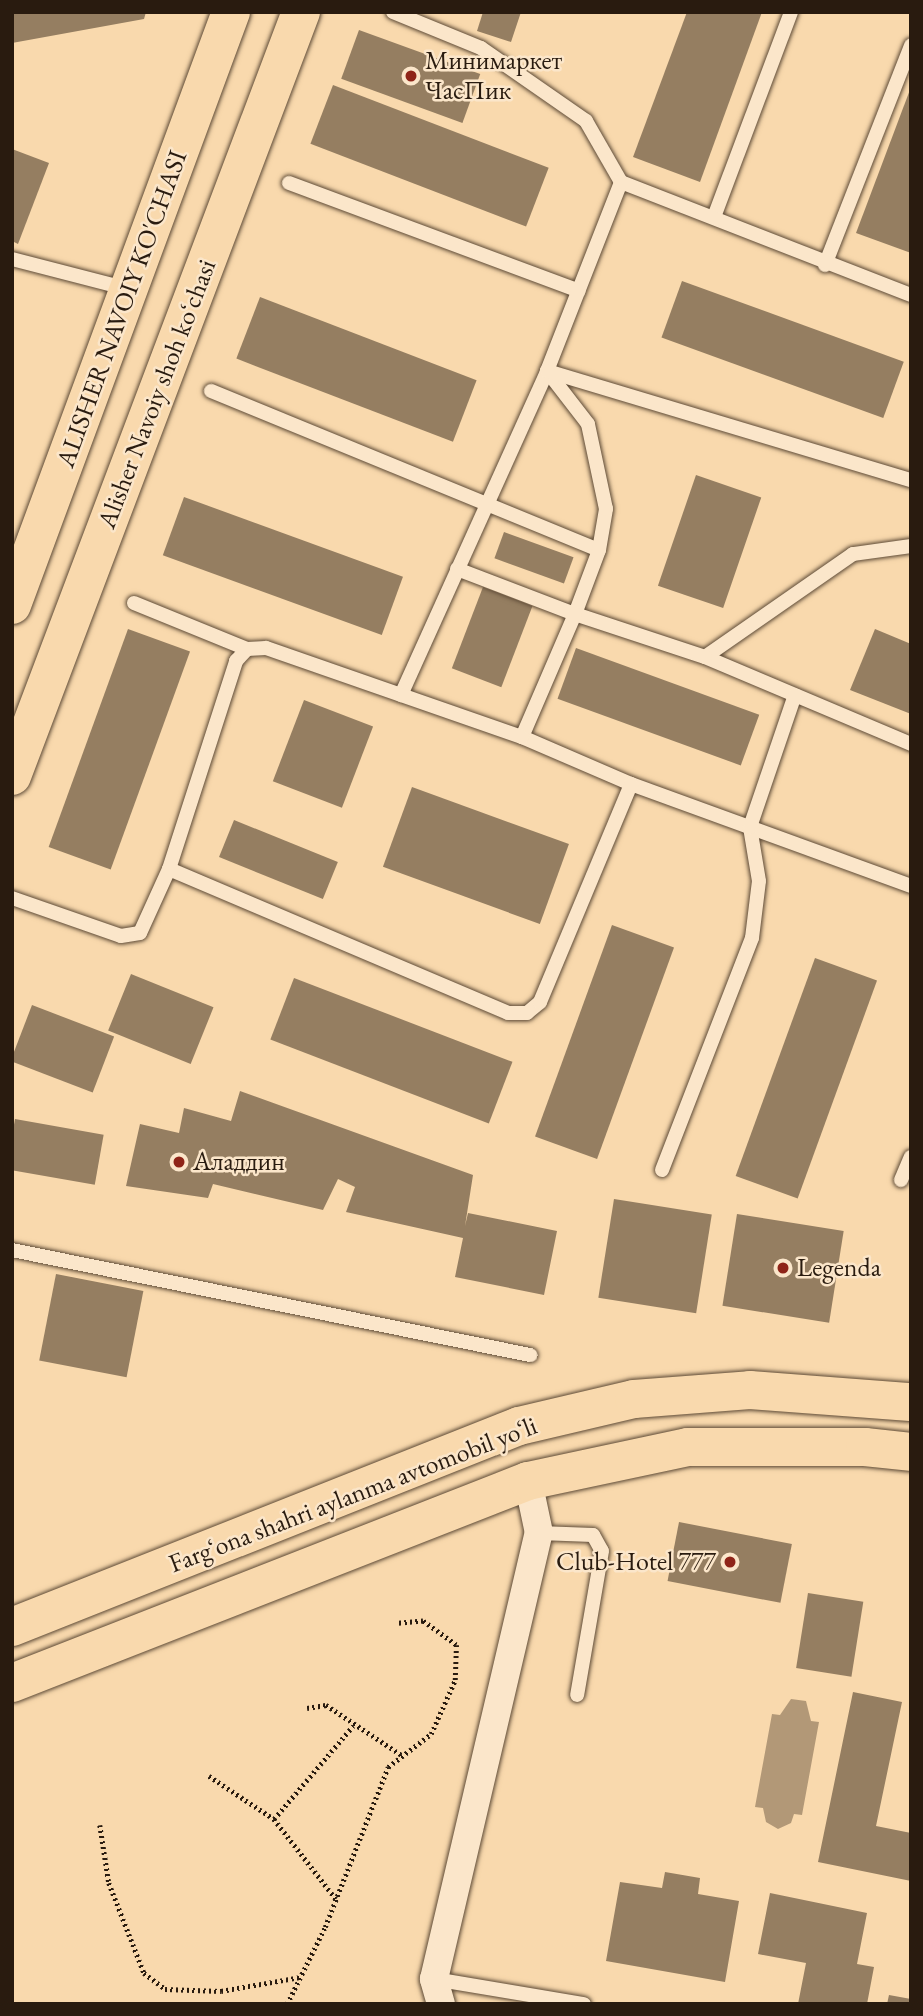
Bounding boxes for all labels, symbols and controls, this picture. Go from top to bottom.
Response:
place label: Минимаркет ЧасПик [425,45,562,106]
marker: Минимаркет ЧасПик [403,68,419,84]
street label: ALISHER NAVOIY KO'CHASI [50,146,194,472]
street label: Alisher Navoiy shoh koʻchasi [91,255,223,533]
place label: Аладдин [193,1146,285,1178]
marker: Аладдин [171,1154,187,1170]
place label: Legenda [797,1252,881,1284]
marker: Legenda [775,1260,791,1276]
street label: Fargʻona shahri aylanma avtomobil yoʻli [165,1410,541,1580]
place label: Club-Hotel 777 [556,1546,716,1578]
marker: Club-Hotel 777 [722,1554,738,1570]

